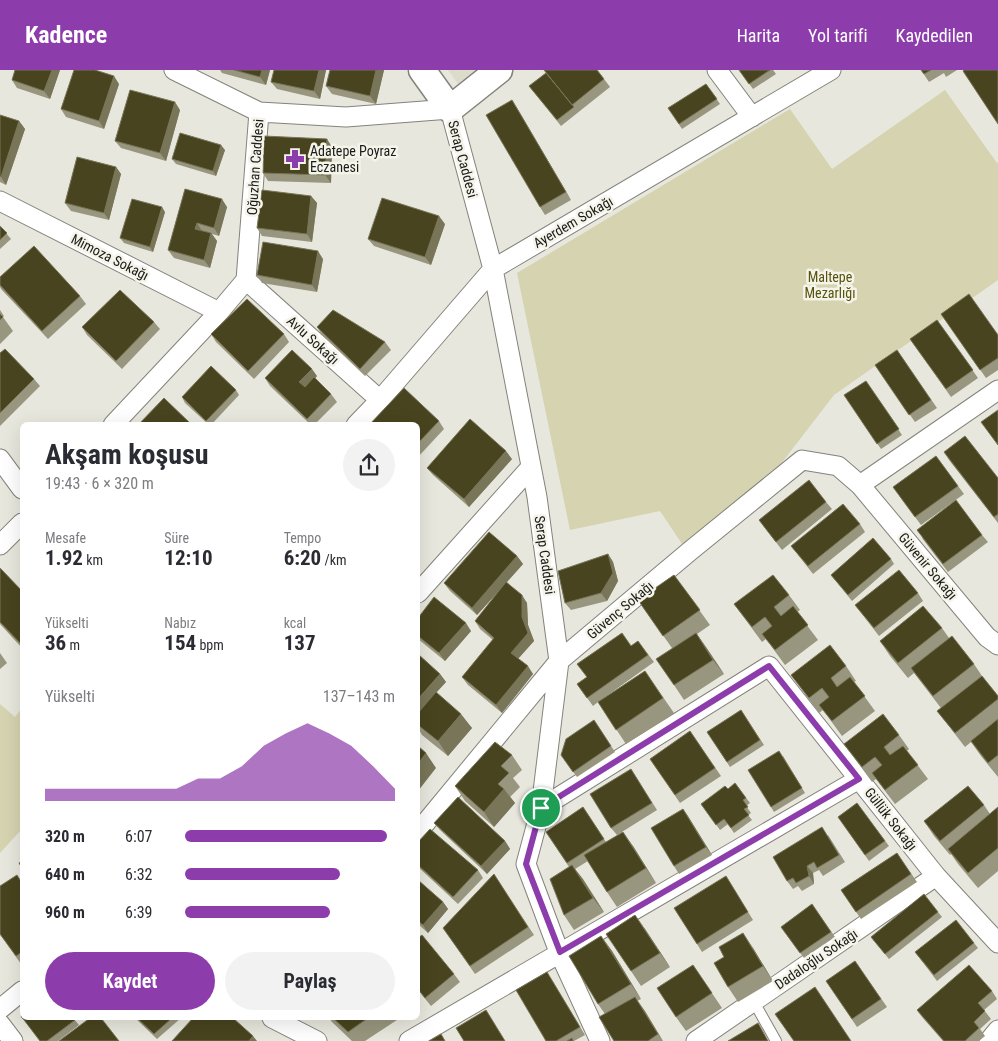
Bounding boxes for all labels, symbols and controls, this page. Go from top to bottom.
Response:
text: Kadence [25,21,107,49]
text: Harita [737,25,780,46]
text: Yol tarifi [808,25,868,46]
text: Kaydedilen [896,25,973,46]
street label: Oğuzhan Caddesi [244,118,266,216]
street label: Serap Caddesi [445,119,481,199]
place label: Adatepe Poyraz Eczanesi [310,143,396,175]
pharmacy icon: Adatepe Poyraz Eczanesi [284,148,306,170]
street label: Ayerdem Sokağı [530,193,616,251]
street label: Mimoza Sokağı [69,231,151,283]
park label: Maltepe Mezarlığı [805,269,855,301]
street label: Avlu Sokağı [284,313,342,367]
text: Akşam koşusu [45,438,209,471]
button: share [343,439,395,491]
text: 19:43 · 6 × 320 m [45,474,154,493]
street label: Serap Caddesi [532,515,558,595]
street label: Güvenir Sokağı [895,529,961,603]
text: Mesafe [45,530,86,546]
text: Süre [164,530,189,546]
text: Tempo [284,530,321,546]
text: 1.92 [45,546,83,570]
text: 12:10 [164,546,213,570]
text: 6:20 [284,546,321,570]
text: km [83,552,103,568]
text: /km [321,552,347,568]
street label: Güvenç Sokağı [584,578,656,642]
text: Yükselti [45,615,89,631]
text: Nabız [164,615,196,631]
text: kcal [284,615,306,631]
text: 36 [45,631,66,655]
text: 154 [164,631,196,655]
text: 137 [284,631,316,655]
text: m [66,637,80,653]
text: bpm [196,637,224,653]
text: Yükselti [45,687,95,706]
text: 137–143 m [323,687,395,706]
street label: Güllük Sokağı [862,784,920,854]
pin [520,787,562,829]
icon: arrive [527,794,555,822]
text: 320 m [45,827,85,846]
text: 6:07 [125,827,152,846]
text: 640 m [45,865,85,884]
text: 6:32 [125,865,152,884]
text: 960 m [45,903,85,922]
text: 6:39 [125,903,152,922]
street label: Dadaloğlu Sokağı [772,925,860,993]
button: Kaydet [45,952,215,1010]
button: Paylaş [225,952,395,1010]

